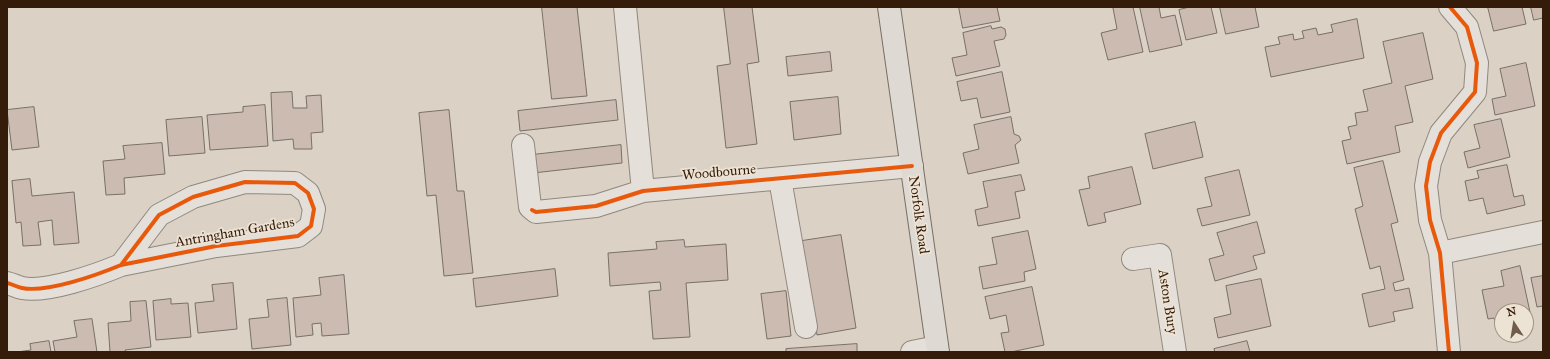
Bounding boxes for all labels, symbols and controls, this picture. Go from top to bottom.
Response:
street label: Woodbourne [681,161,757,185]
street label: Norfolk Road [904,175,932,255]
street label: Antringham Gardens [174,214,296,252]
street label: Aston Bury [1154,268,1180,336]
north arrow [1494,303,1534,343]
text: N [1506,304,1518,319]

